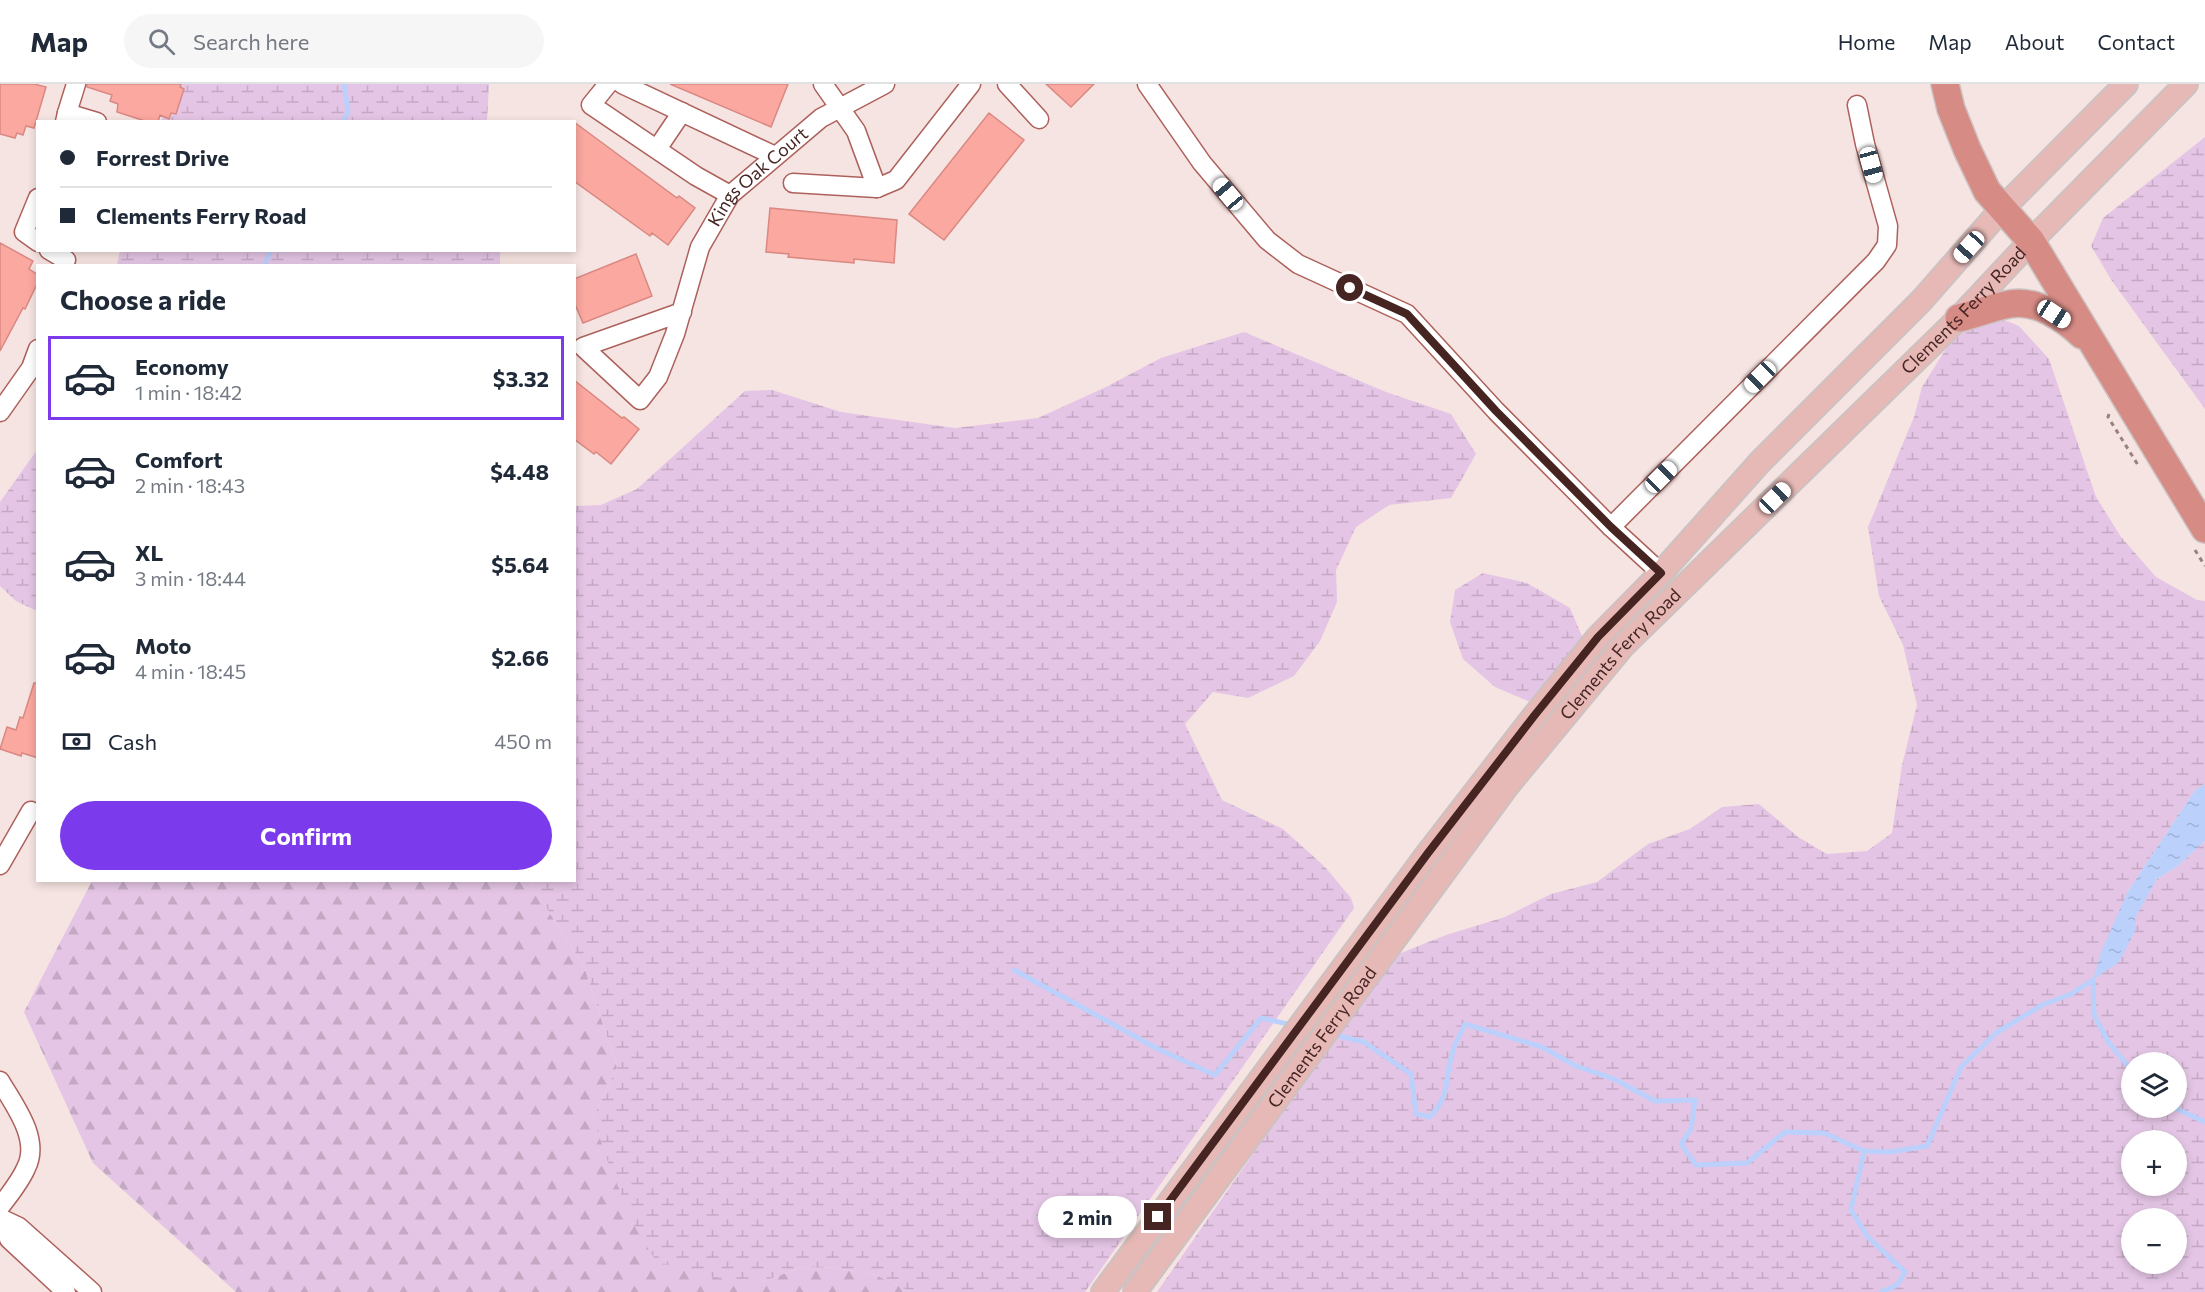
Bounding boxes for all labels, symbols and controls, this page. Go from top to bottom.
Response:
search box [124,14,544,68]
text: Map [30,24,88,58]
icon: search [145,25,178,58]
text: Search here [193,28,309,55]
text: Home [1838,29,1895,54]
text: Map [1928,29,1972,54]
text: About [2005,29,2064,54]
text: Contact [2097,29,2175,54]
street label: Kings Oak Court [702,122,812,230]
text: Forrest Drive [96,144,229,171]
car [1858,145,1884,185]
car [1210,174,1246,214]
text: Clements Ferry Road [96,202,306,229]
car [1950,228,1988,266]
street label: Clements Ferry Road [1896,242,2030,378]
route start [1336,274,1363,301]
text: Choose a ride [60,283,226,316]
car [2034,297,2074,331]
icon: car [63,351,117,405]
text: Economy [135,353,229,380]
car [1741,358,1779,396]
text: $3.32 [493,365,549,392]
text: 1 min · 18:42 [135,380,242,404]
icon: car [63,444,117,498]
text: Comfort [135,446,223,473]
text: $4.48 [490,458,549,485]
car [1642,458,1680,496]
text: 2 min · 18:43 [135,473,245,497]
car [1756,479,1794,517]
icon: car [63,537,117,591]
text: XL [135,539,163,566]
text: $5.64 [491,551,549,578]
text: 3 min · 18:44 [135,566,246,590]
street label: Clements Ferry Road [1555,584,1685,724]
icon: car [63,630,117,684]
text: Moto [135,632,191,659]
text: $2.66 [491,644,549,671]
text: 4 min · 18:45 [135,659,246,683]
icon: cash [60,725,93,758]
text: Cash [108,728,157,755]
text: 450 m [494,729,552,753]
button: Confirm [60,801,552,870]
street label: Clements Ferry Road [1262,962,1381,1112]
map controls [2121,1052,2187,1274]
button: layers [2121,1052,2187,1118]
button: + [2121,1130,2187,1196]
callout: 2 min [1038,1196,1137,1238]
route end [1144,1203,1171,1230]
text: 2 min [1063,1205,1112,1229]
button: − [2121,1208,2187,1274]

